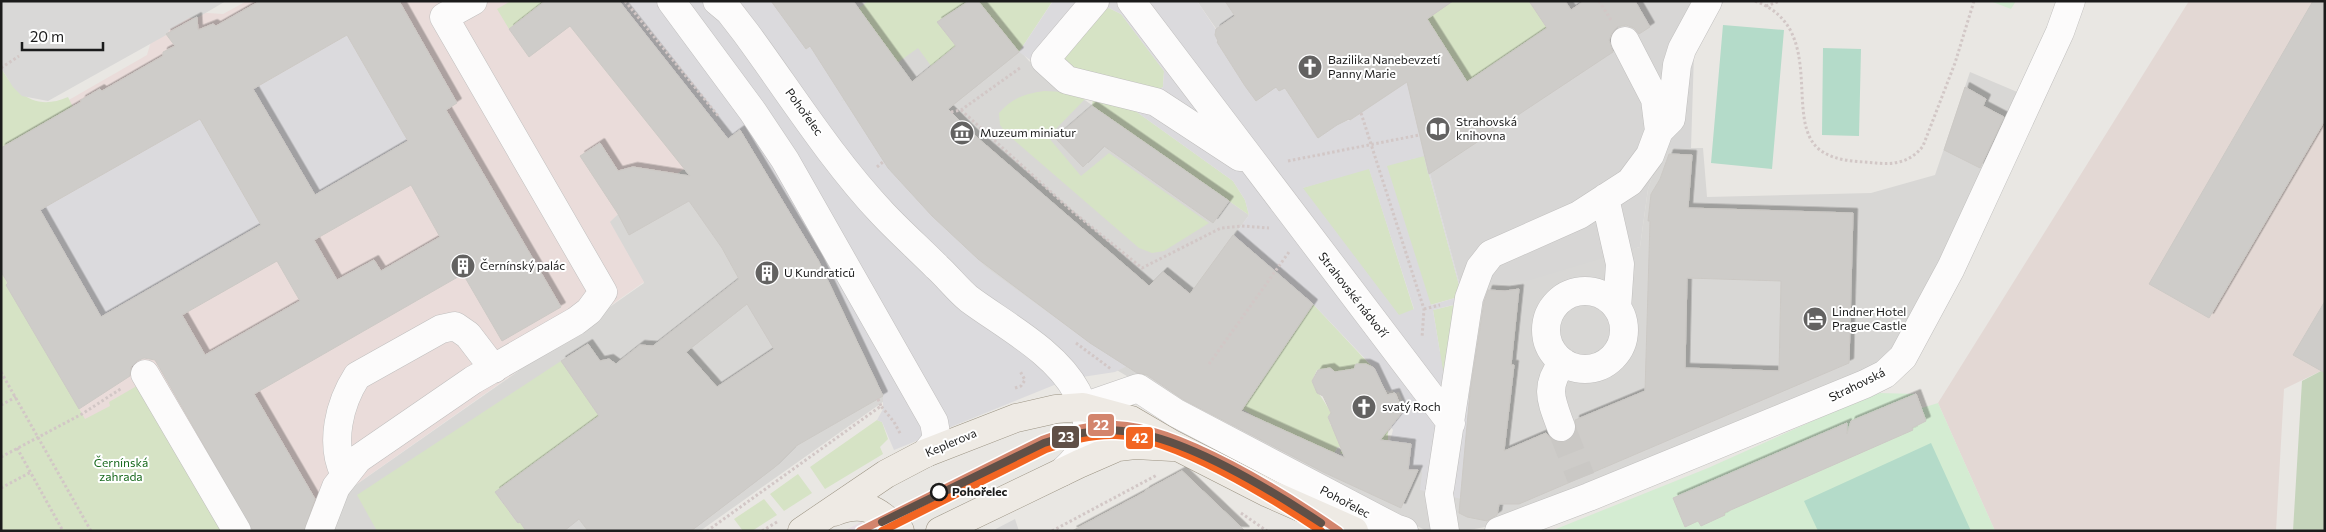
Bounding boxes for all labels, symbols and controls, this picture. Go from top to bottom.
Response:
scale bar [22,20,104,52]
text: 20 m [30,27,64,45]
place label: Bazilika Nanebevzetí Panny Marie [1328,52,1441,80]
church icon: Bazilika Nanebevzetí Panny Marie [1297,54,1323,80]
street label: Pohořelec [783,85,827,138]
place label: Strahovská knihovna [1456,114,1517,142]
library icon: Strahovská knihovna [1425,116,1451,142]
museum icon: Muzeum miniatur [949,120,975,146]
place label: Muzeum miniatur [980,125,1076,139]
street label: Strahovské nádvoří [1316,249,1392,340]
building icon: Černínský palác [450,253,476,279]
place label: Černínský palác [480,258,565,272]
building icon: U Kundraticů [754,260,780,286]
place label: U Kundraticů [784,265,855,279]
place label: Lindner Hotel Prague Castle [1832,304,1907,332]
hotel icon: Lindner Hotel Prague Castle [1802,306,1828,332]
street label: Strahovská [1826,364,1887,404]
church icon: svatý Roch [1351,394,1377,420]
place label: svatý Roch [1382,399,1441,413]
line badge: 22 [1087,413,1115,437]
text: 22 [1093,416,1109,433]
street label: Keplerova [923,425,978,459]
line badge: 23 [1051,425,1080,449]
line badge: 42 [1125,426,1154,450]
text: 23 [1058,428,1074,445]
text: 42 [1132,429,1148,446]
park label: Černínská zahrada [94,455,148,483]
street label: Pohořelec [1318,482,1373,520]
marker: Pohořelec [930,483,948,501]
place label: Pohořelec [952,484,1008,498]

